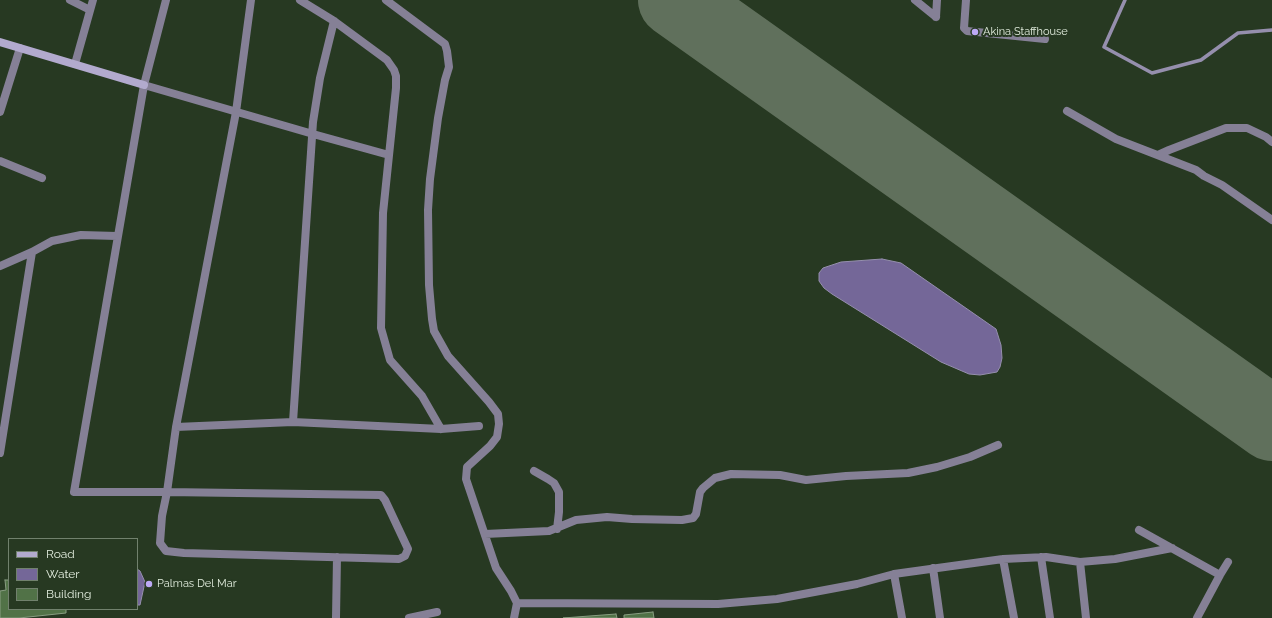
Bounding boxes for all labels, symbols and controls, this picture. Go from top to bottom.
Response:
place label: Akina Staffhouse [983,25,1068,39]
marker: Akina Staffhouse [970,27,980,37]
legend [8,538,138,610]
text: Road [46,547,75,561]
text: Water [46,567,80,581]
place label: Palmas Del Mar [157,577,237,591]
marker: Palmas Del Mar [144,579,154,589]
text: Building [46,587,92,601]

